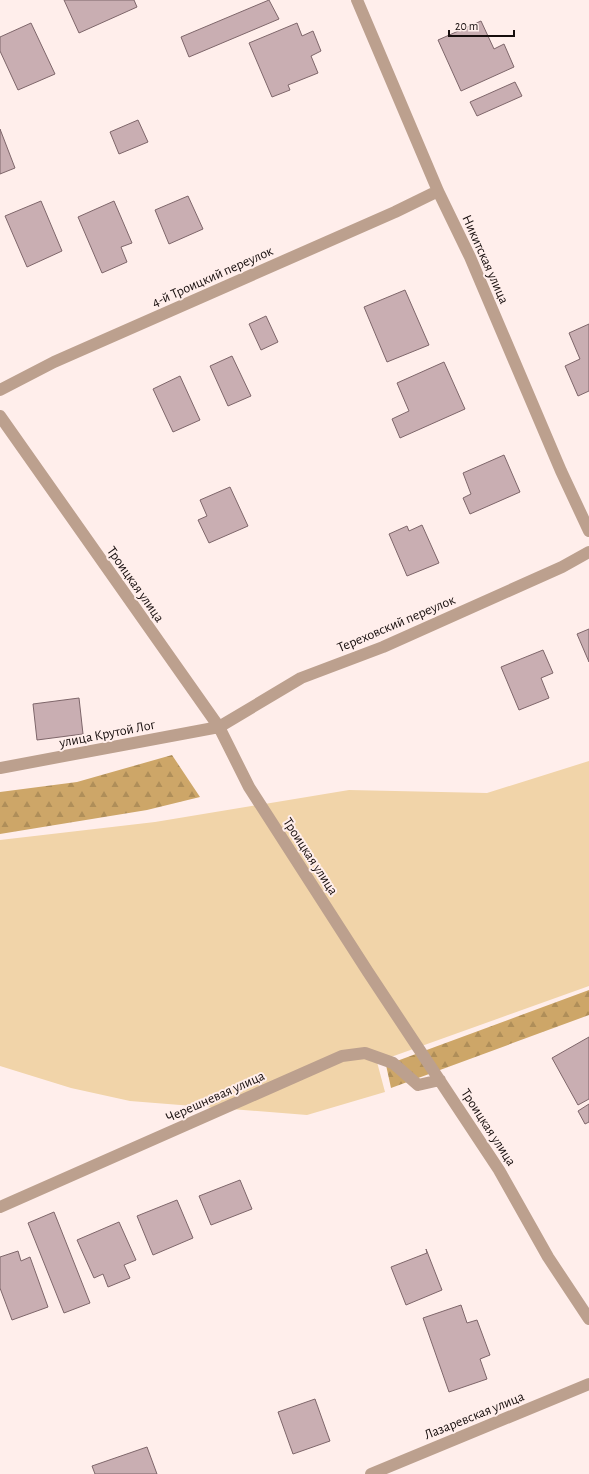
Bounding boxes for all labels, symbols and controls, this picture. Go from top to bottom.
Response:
scale bar [449,12,514,38]
text: 20 m [455,20,478,32]
street label: Никитская улица [459,213,511,307]
street label: 4-й Троицкий переулок [150,244,276,310]
street label: Троицкая улица [104,544,167,625]
street label: Тереховский переулок [336,593,458,655]
street label: улица Крутой Лог [57,718,156,750]
street label: Троицкая улица [280,816,341,898]
street label: Черешневая улица [164,1069,267,1125]
street label: Троицкая улица [458,1087,519,1169]
street label: Лазаревская улица [422,1389,527,1442]

